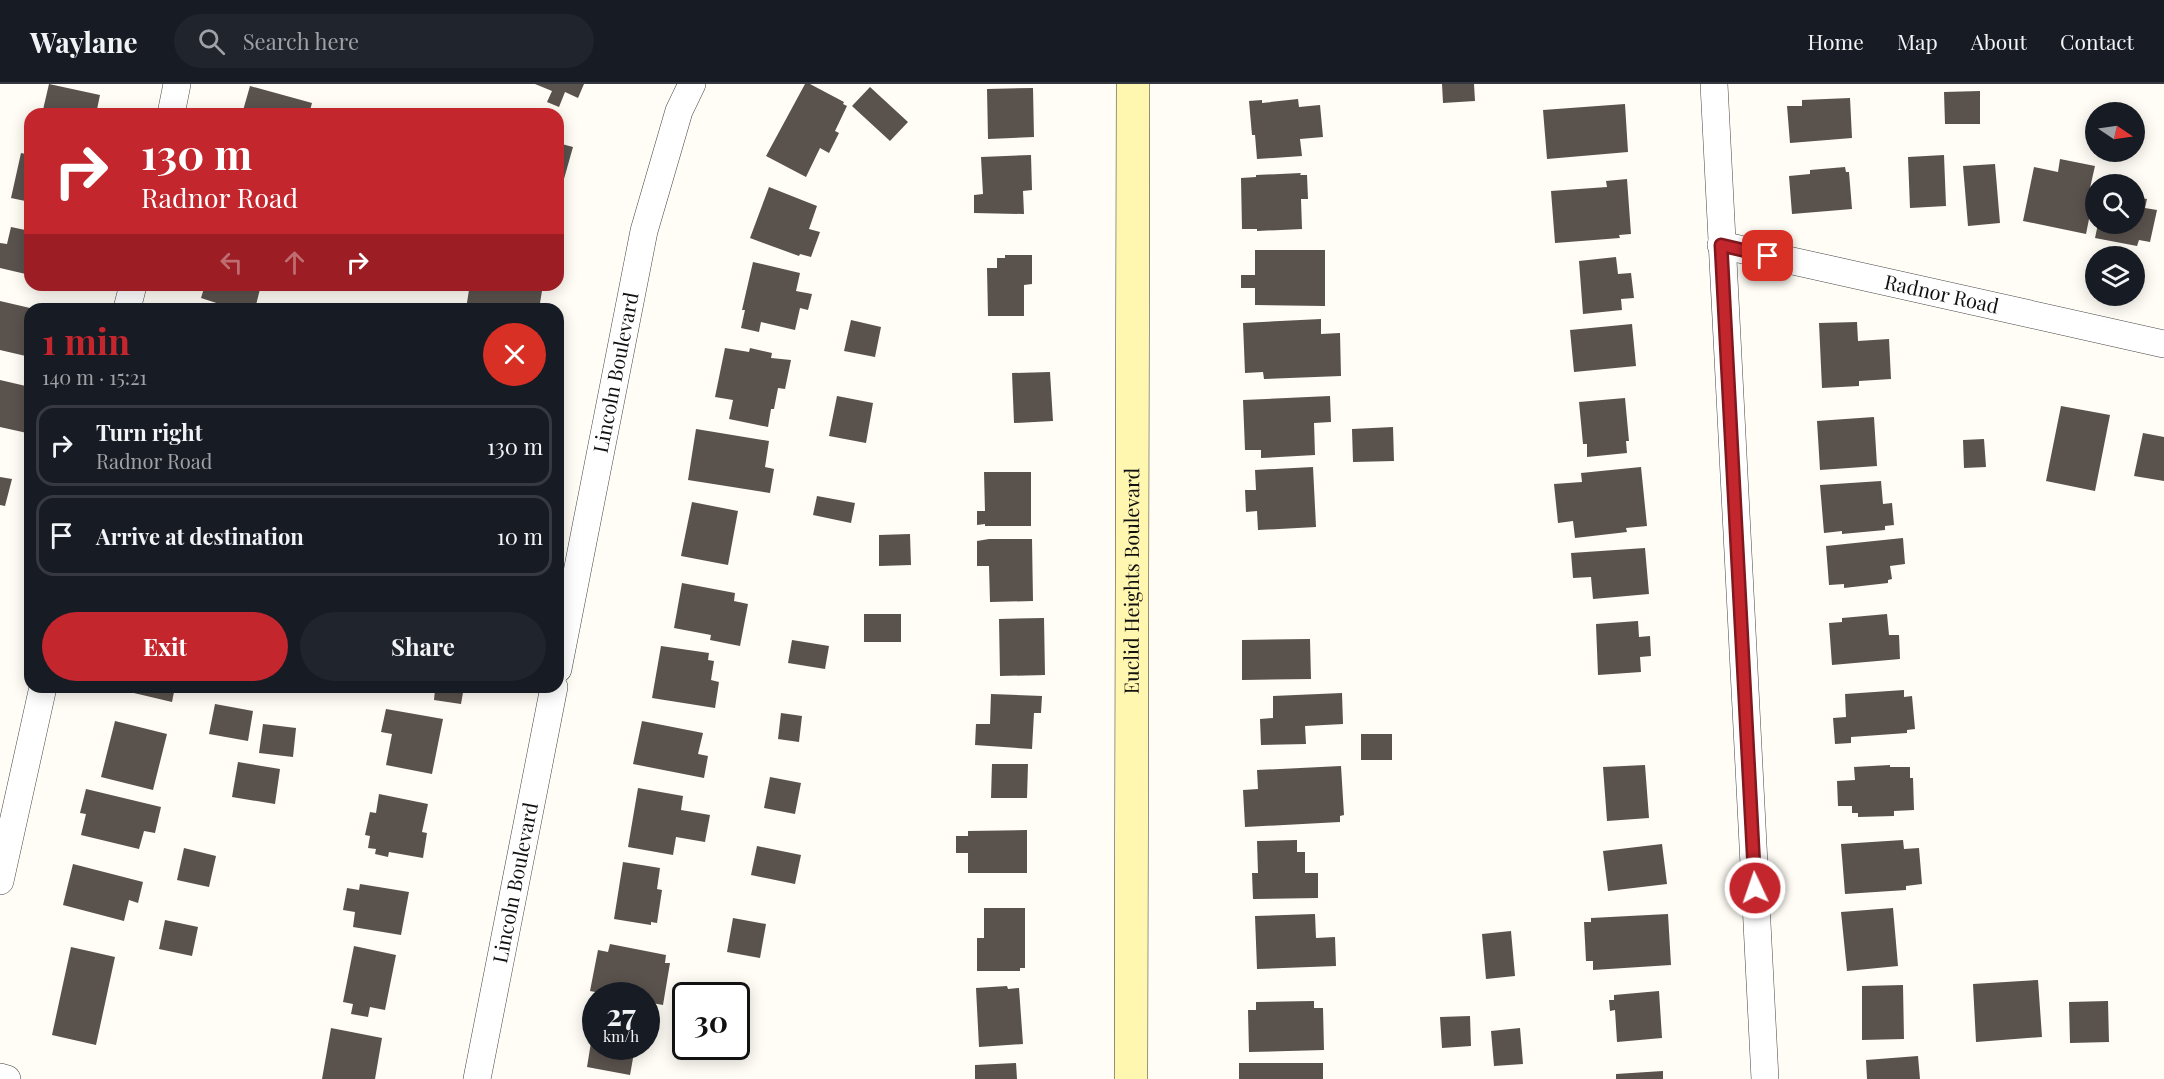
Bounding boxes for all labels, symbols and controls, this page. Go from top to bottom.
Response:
search box [174,14,594,68]
text: Waylane [30,23,138,60]
icon: search [195,25,228,58]
text: Search here [243,26,359,56]
text: Home [1808,27,1864,55]
text: Map [1897,27,1938,55]
text: About [1971,27,2027,55]
text: Contact [2060,27,2134,55]
north arrow [2085,102,2145,162]
map controls [2085,102,2145,306]
text: 130 m [141,125,252,181]
icon: right [42,132,120,210]
button: search [2085,174,2145,234]
text: Radnor Road [141,179,298,215]
pin [1742,230,1793,281]
icon: arrive [1751,239,1784,272]
icon: left [215,246,248,279]
icon: ahead [278,246,311,279]
icon: right [341,246,374,279]
button: layers [2085,246,2145,306]
street label: Radnor Road [1882,267,2002,319]
street label: Lincoln Boulevard [586,289,644,455]
text: 1 min [42,316,130,364]
button: close [483,323,546,386]
text: 140 m · 15:21 [42,363,147,390]
text: Turn right [96,417,202,447]
icon: right [45,429,78,462]
text: 130 m [487,431,543,461]
text: Radnor Road [96,447,212,474]
street label: Euclid Heights Boulevard [1117,467,1144,694]
icon: arrive [45,519,78,552]
text: Arrive at destination [96,521,304,551]
text: 10 m [497,521,543,551]
button: Exit [42,612,288,681]
button: Share [300,612,546,681]
street label: Lincoln Boulevard [485,799,543,965]
position arrow [1723,856,1787,920]
speed limit sign: 30 [672,982,750,1060]
text: 27 [606,994,636,1034]
text: km/h [603,1026,639,1046]

